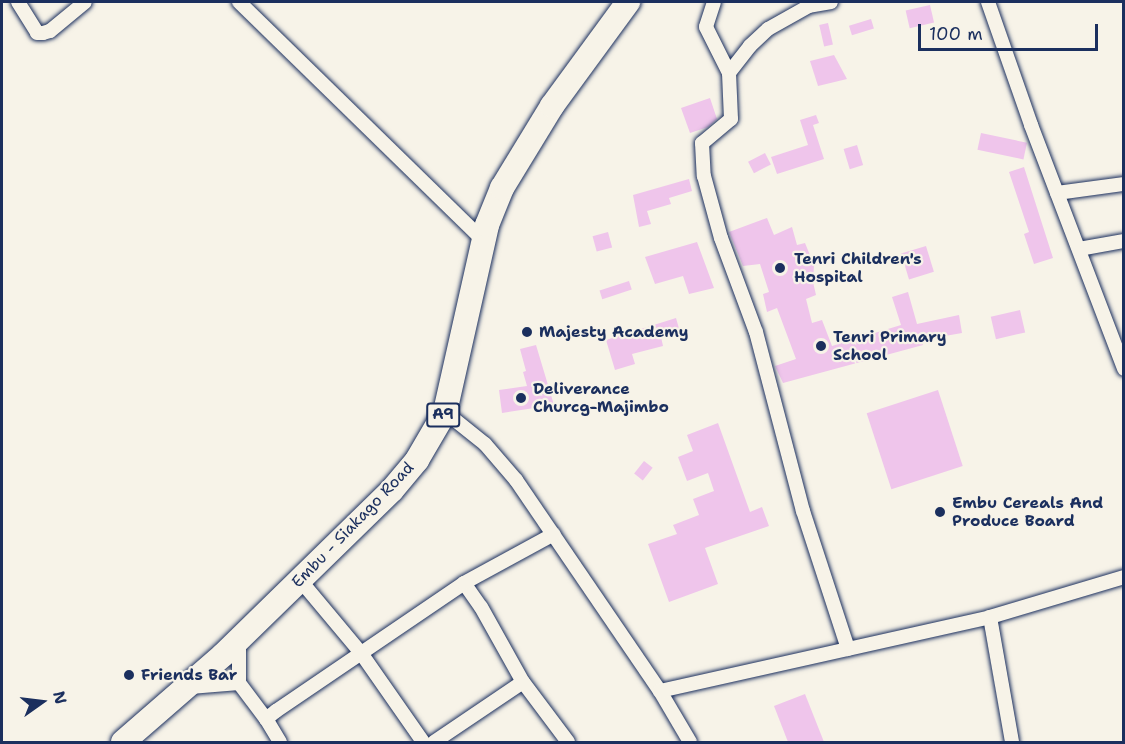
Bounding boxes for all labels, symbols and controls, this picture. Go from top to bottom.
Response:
scale bar [921,12,1101,50]
text: 100 m [929,22,983,46]
place label: Tenri Children's Hospital [794,249,922,287]
marker: Tenri Children's Hospital [771,259,789,277]
place label: Majesty Academy [539,322,688,342]
marker: Majesty Academy [520,325,534,339]
place label: Tenri Primary School [833,327,947,365]
marker: Tenri Primary School [814,339,828,353]
place label: Deliverance Churcg-Majimbo [533,379,669,417]
marker: Deliverance Churcg-Majimbo [514,391,528,405]
road number: A9 [425,403,461,427]
street label: Embu - Siakago Road [288,458,418,592]
place label: Embu Cereals And Produce Board [952,493,1103,531]
marker: Embu Cereals And Produce Board [933,505,947,519]
place label: Friends Bar [141,665,237,685]
marker: Friends Bar [122,668,136,682]
north arrow [12,672,72,732]
text: N [48,689,72,706]

